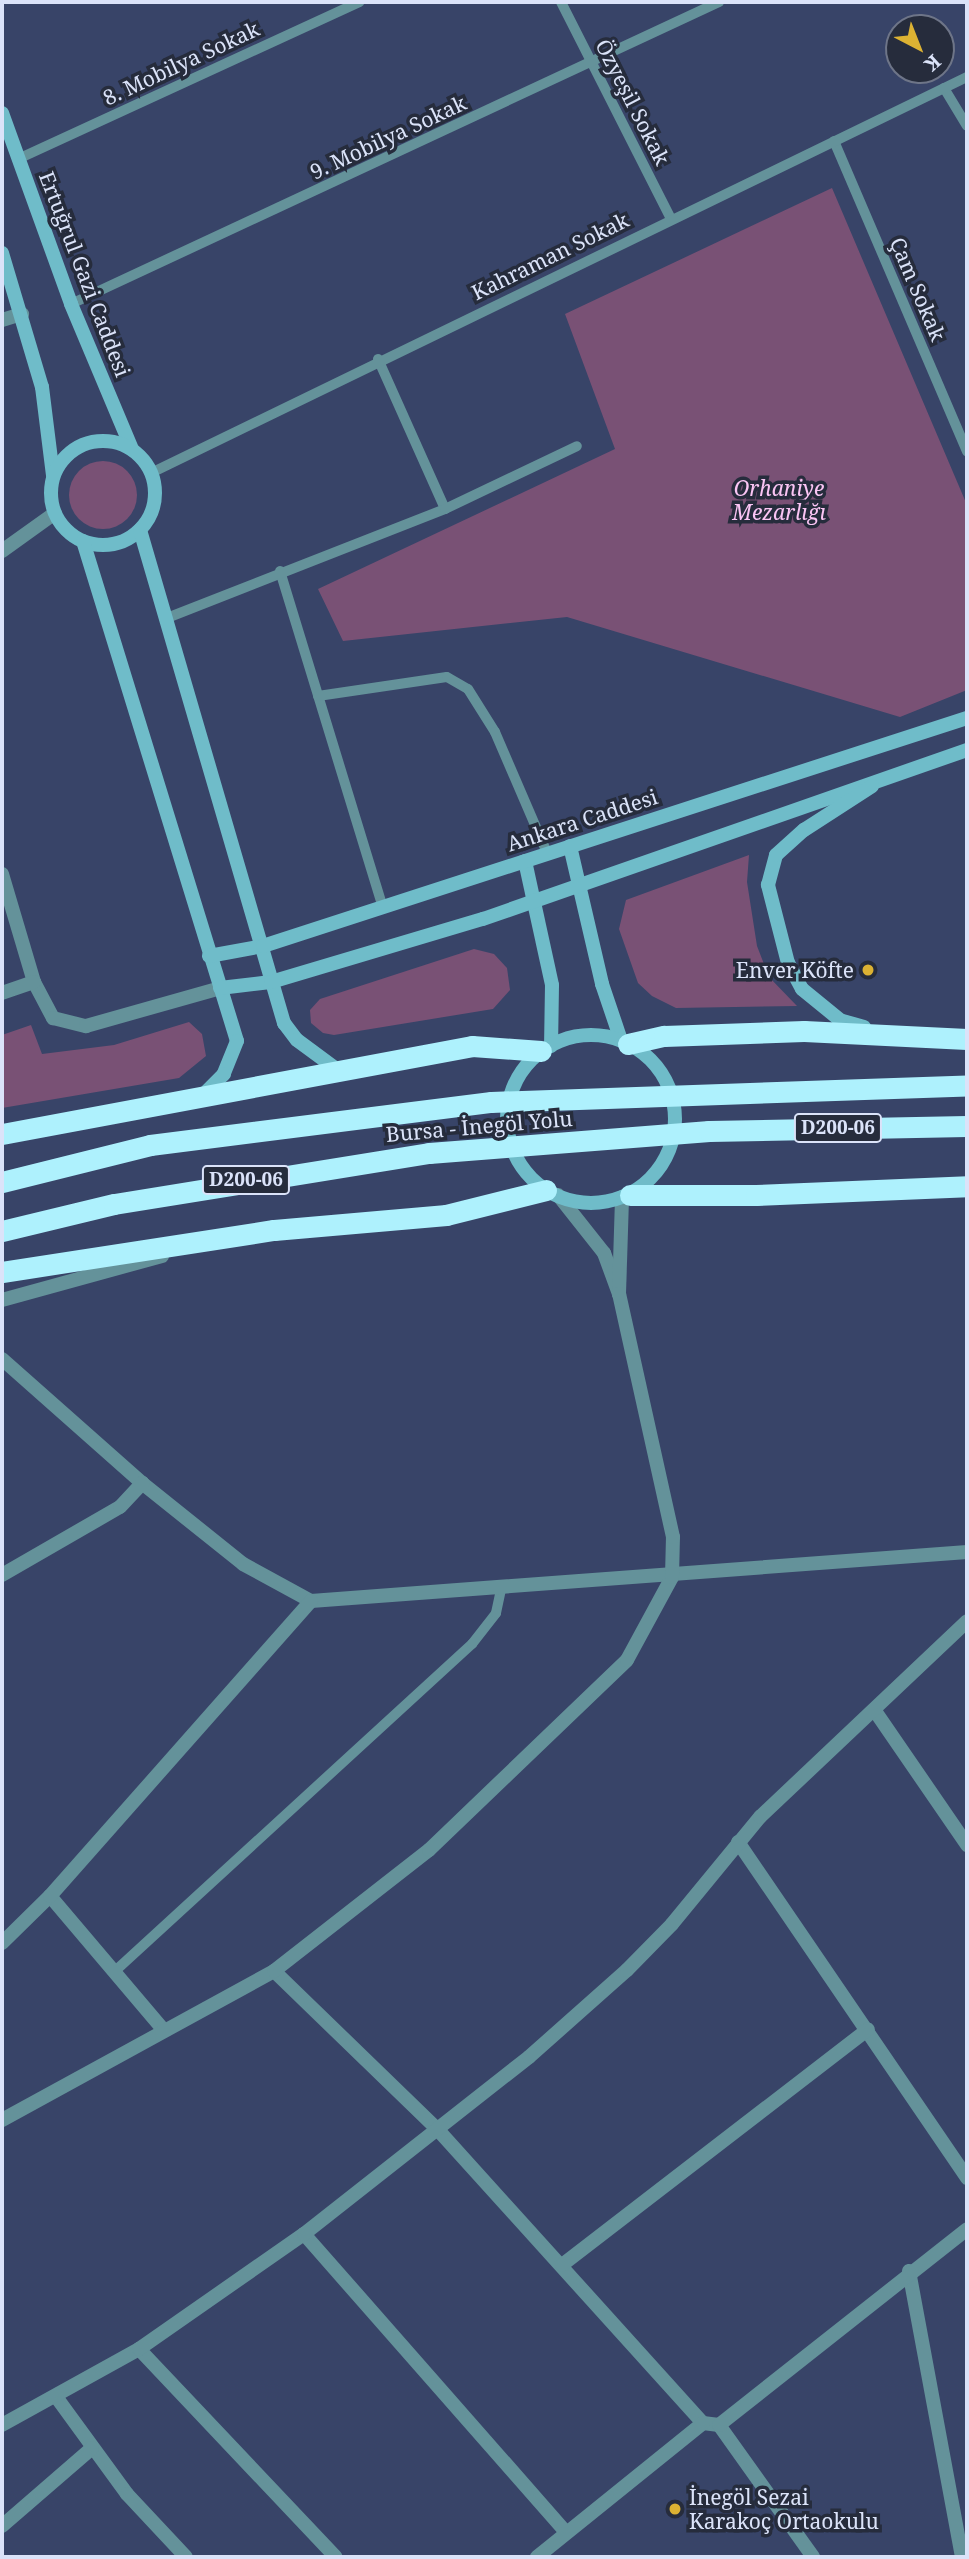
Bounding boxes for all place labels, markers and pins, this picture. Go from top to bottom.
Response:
place label: Enver Köfte [736,957,854,983]
marker: Enver Köfte [860,962,876,978]
place label: İnegöl Sezai Karakoç Ortaokulu [689,2484,879,2534]
marker: İnegöl Sezai Karakoç Ortaokulu [667,2501,683,2517]

